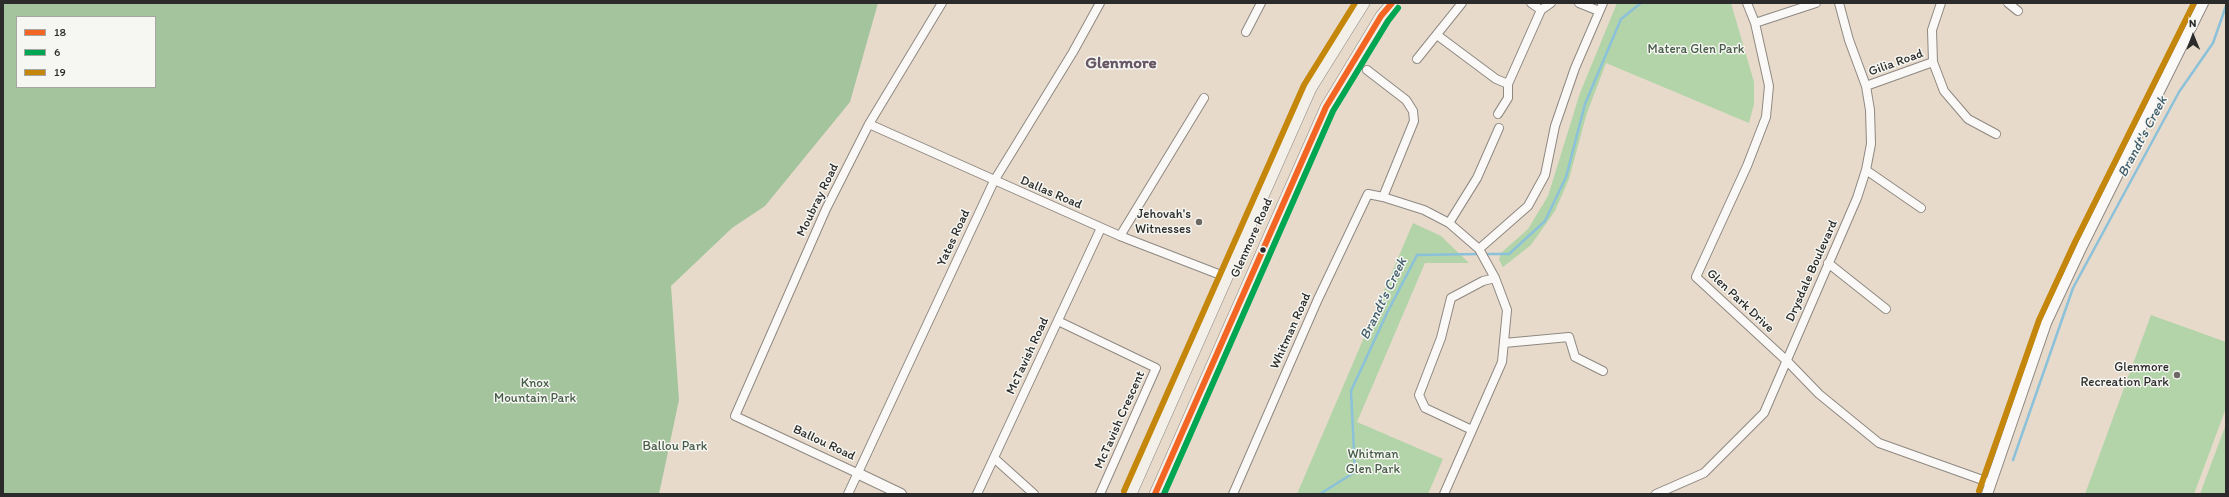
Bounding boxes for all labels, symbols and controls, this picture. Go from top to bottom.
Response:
legend [16,16,156,88]
north arrow [2173,16,2213,56]
text: N [2189,17,2197,30]
text: 18 [54,25,66,39]
park label: Matera Glen Park [1648,42,1744,58]
text: 6 [54,45,60,59]
street label: Gilia Road [1867,46,1925,80]
district label: Glenmore [1085,54,1157,74]
text: 19 [54,65,66,79]
water label: Brandt's Creek [2115,94,2171,180]
street label: Moubray Road [794,161,842,239]
street label: Dallas Road [1018,173,1084,213]
street label: Glenmore Road [1227,196,1277,280]
street label: Yates Road [934,207,974,269]
place label: Jehovah's Witnesses [1135,207,1191,238]
marker: Jehovah's Witnesses [1194,217,1204,227]
street label: Drysdale Boulevard [1783,218,1841,324]
unlabelled marker [1258,245,1268,255]
water label: Brandt's Creek [1357,255,1411,343]
street label: Glen Park Drive [1703,266,1777,336]
street label: Whitman Road [1267,290,1315,372]
street label: McTavish Road [1003,315,1053,397]
place label: Glenmore Recreation Park [2080,360,2169,391]
street label: McTavish Crescent [1091,369,1149,471]
marker: Glenmore Recreation Park [2172,370,2182,380]
park label: Knox Mountain Park [494,376,576,407]
street label: Ballou Road [790,422,858,464]
park label: Ballou Park [643,439,707,455]
park label: Whitman Glen Park [1346,447,1400,478]

